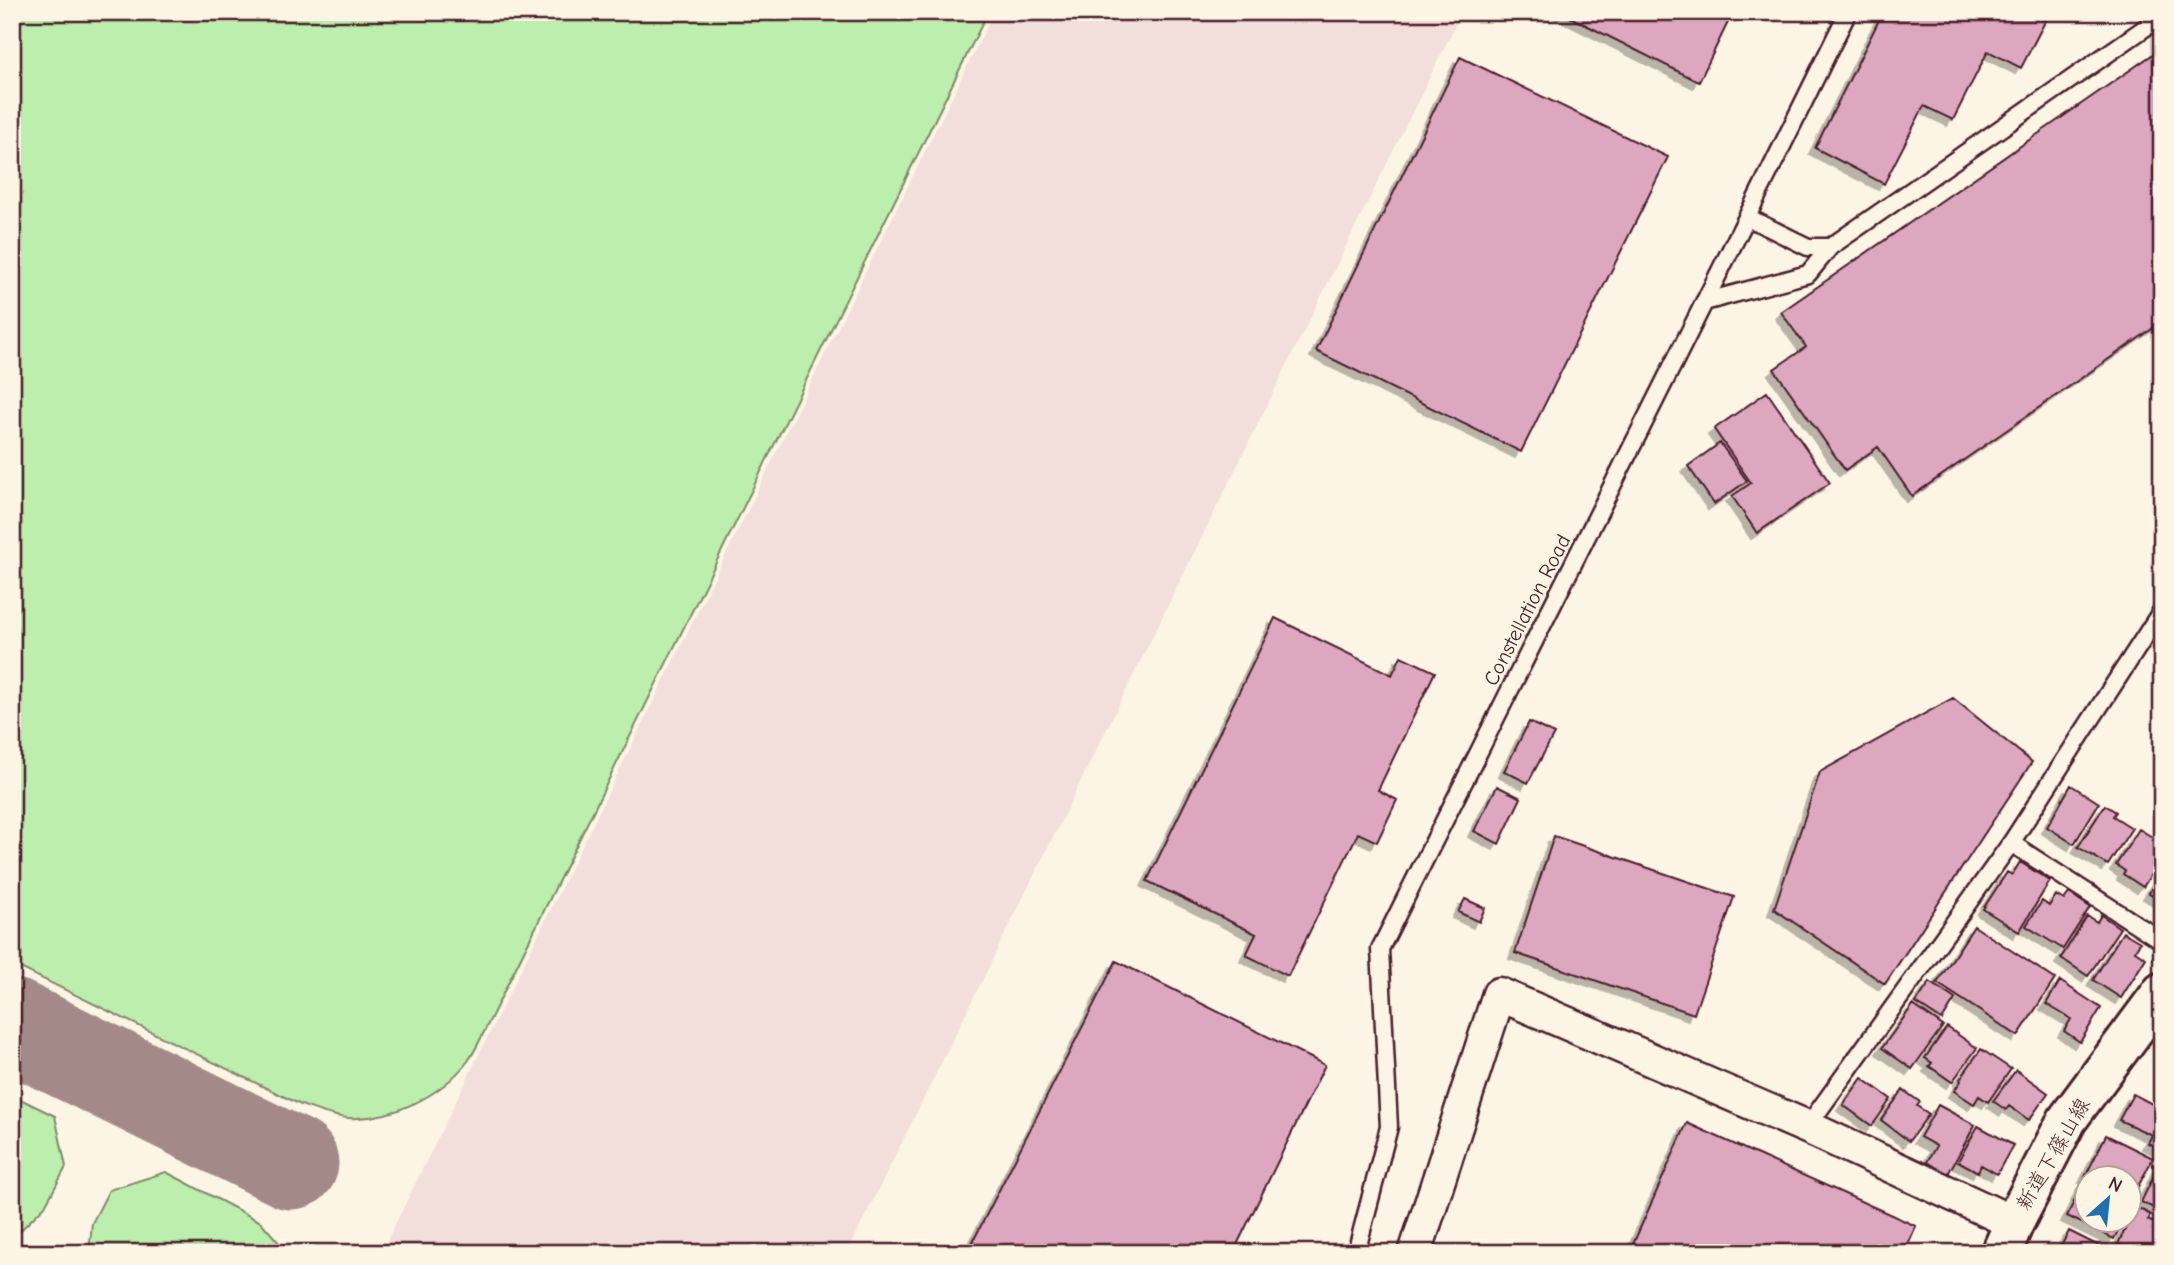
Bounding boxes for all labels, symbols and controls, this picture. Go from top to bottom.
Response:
street label: Constellation Road [1479,531,1575,689]
street label: 新道下篠山線 [2011,1093,2095,1215]
north arrow [2072,1164,2142,1234]
text: N [2105,1172,2126,1197]

